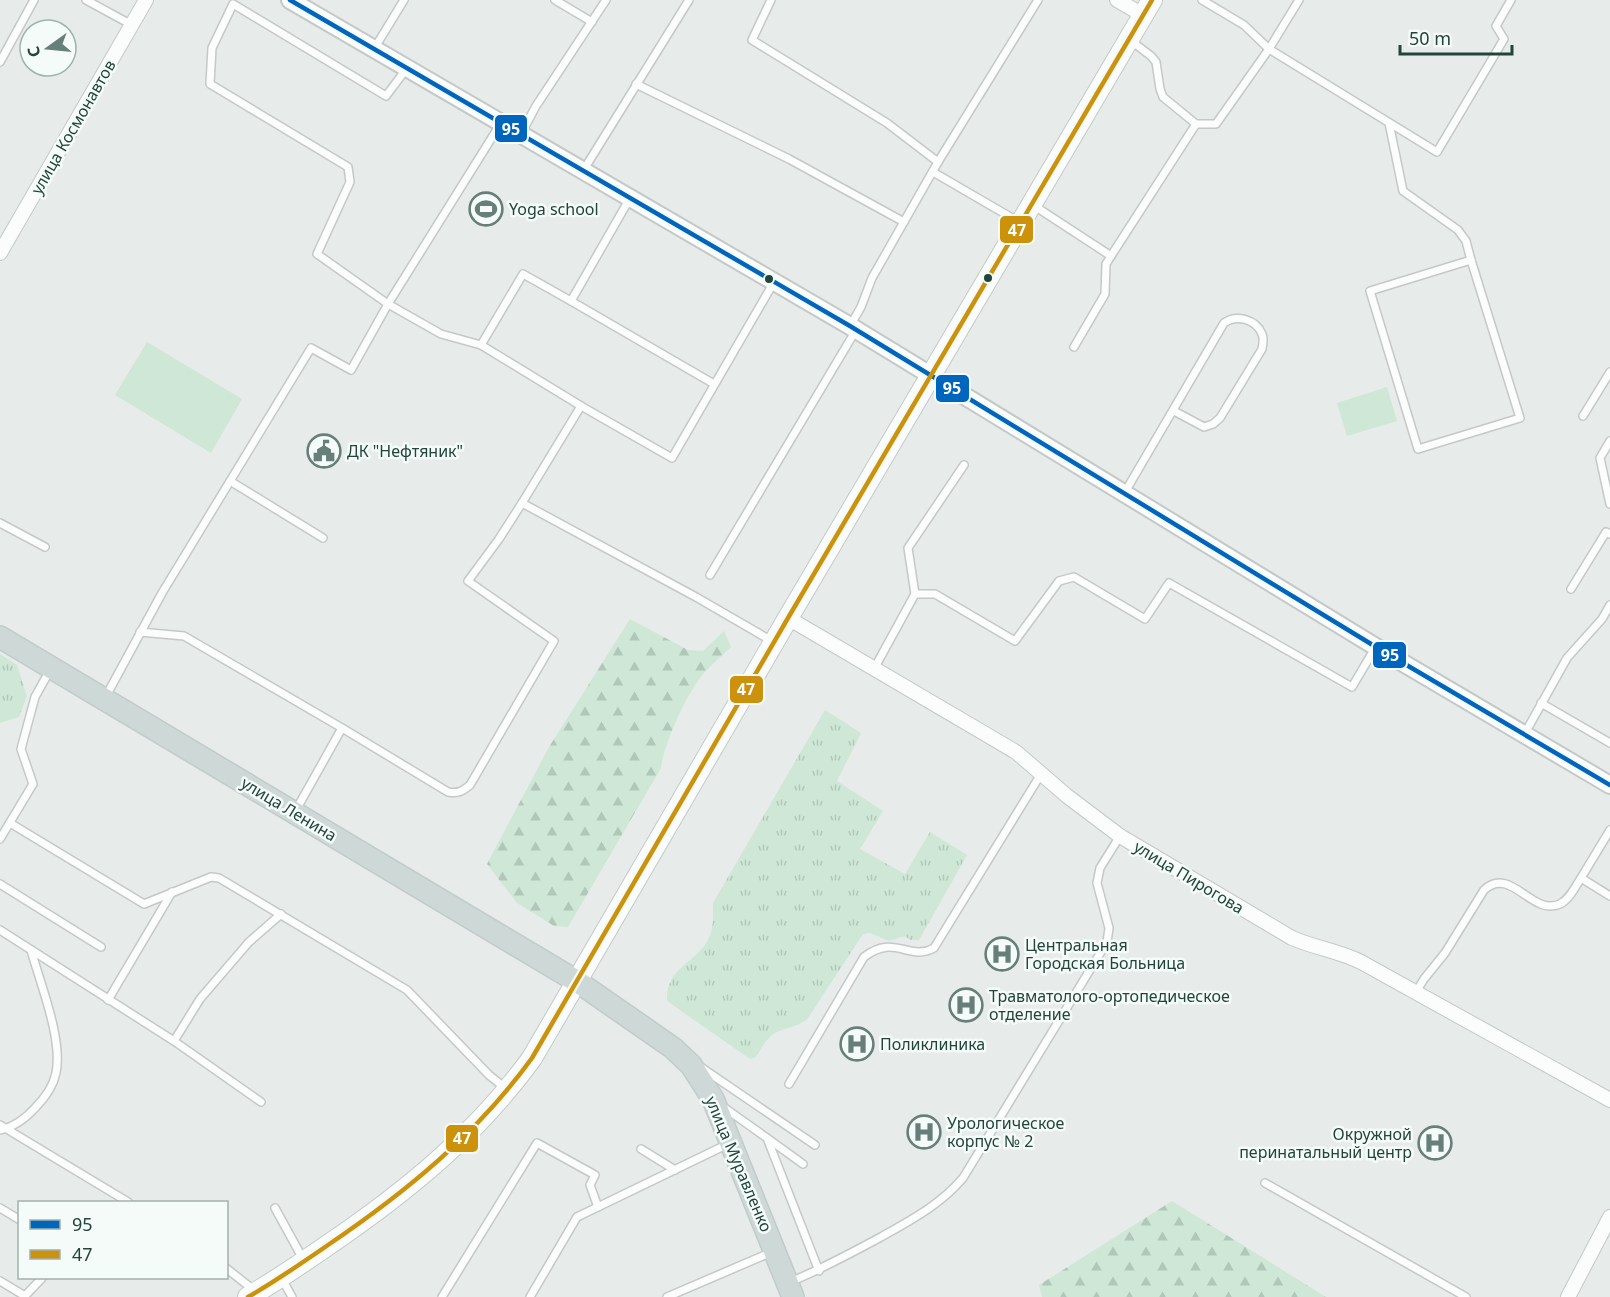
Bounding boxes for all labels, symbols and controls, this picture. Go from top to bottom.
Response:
north arrow [18,18,78,78]
scale bar [1400,18,1512,56]
text: 50 m [1409,26,1451,50]
text: С [22,44,45,60]
street label: улица Космонавтов [26,56,120,198]
line badge: 95 [494,114,528,143]
text: 95 [502,118,520,140]
sports icon: Yoga school [468,191,504,227]
place label: Yoga school [509,198,599,220]
line badge: 47 [999,215,1034,244]
text: 47 [1008,219,1026,241]
unlabelled marker [982,272,994,284]
unlabelled marker [763,273,775,285]
line badge: 95 [935,374,970,403]
text: 95 [943,377,961,399]
public building icon: ДК "Нефтяник" [306,433,342,469]
place label: ДК "Нефтяник" [347,440,463,462]
line badge: 95 [1372,641,1407,669]
text: 95 [1381,644,1399,666]
line badge: 47 [729,675,764,704]
text: 47 [737,678,755,700]
street label: улица Ленина [237,772,341,846]
street label: улица Пирогова [1130,835,1248,919]
place label: Центральная Городская Больница [1025,934,1185,974]
hospital icon: Центральная Городская Больница [984,936,1020,972]
place label: Травматолого-ортопедическое отделение [989,985,1230,1025]
hospital icon: Травматолого-ортопедическое отделение [948,987,984,1023]
hospital icon: Поликлиника [839,1026,875,1062]
place label: Поликлиника [880,1033,985,1055]
street label: улица Муравленко [700,1093,778,1235]
place label: Урологическое корпус № 2 [947,1112,1065,1152]
hospital icon: Урологическое корпус № 2 [906,1114,942,1150]
place label: Окружной перинатальный центр [1239,1123,1412,1163]
line badge: 47 [445,1124,479,1153]
hospital icon: Окружной перинатальный центр [1417,1125,1453,1161]
text: 47 [453,1127,471,1149]
legend [18,1201,228,1279]
text: 95 [72,1212,93,1236]
text: 47 [72,1242,93,1266]

